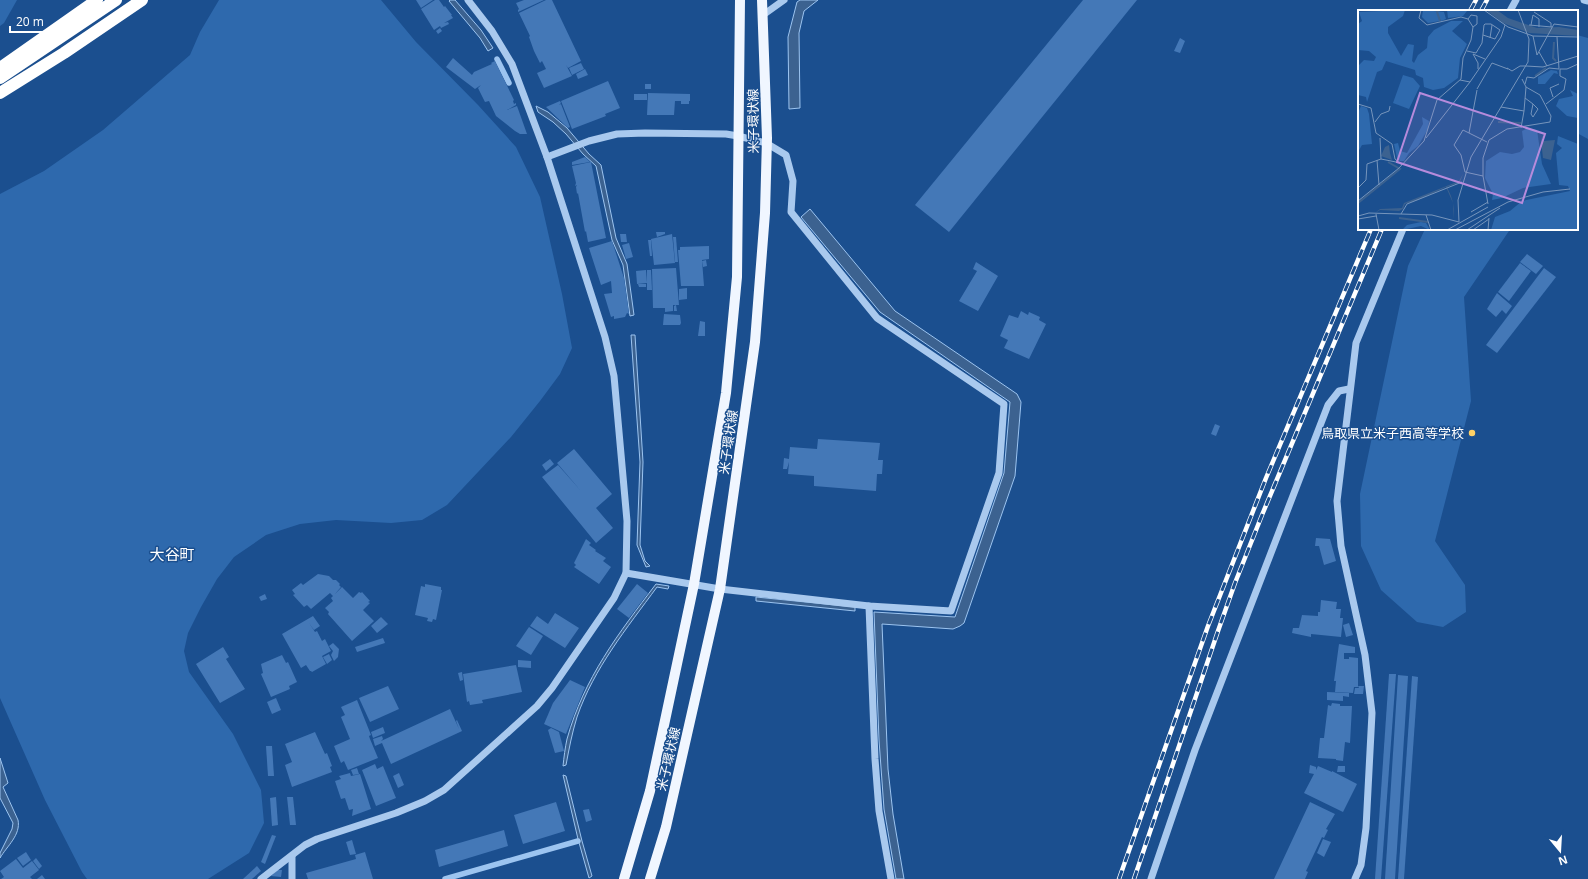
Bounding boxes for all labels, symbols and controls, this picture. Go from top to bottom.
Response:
scale bar [10,8,63,34]
inset map [1358,10,1578,230]
text: 20 m [16,13,44,30]
street label: 米子環状線 [743,88,763,154]
street label: 米子環状線 [715,409,741,475]
place label: 鳥取県立米子西高等学校 [1321,424,1464,442]
marker: 鳥取県立米子西高等学校 [1467,428,1477,438]
district label: 大谷町 [149,544,195,564]
street label: 米子環状線 [652,725,684,793]
north arrow [1540,831,1580,871]
text: N [1557,852,1570,870]

